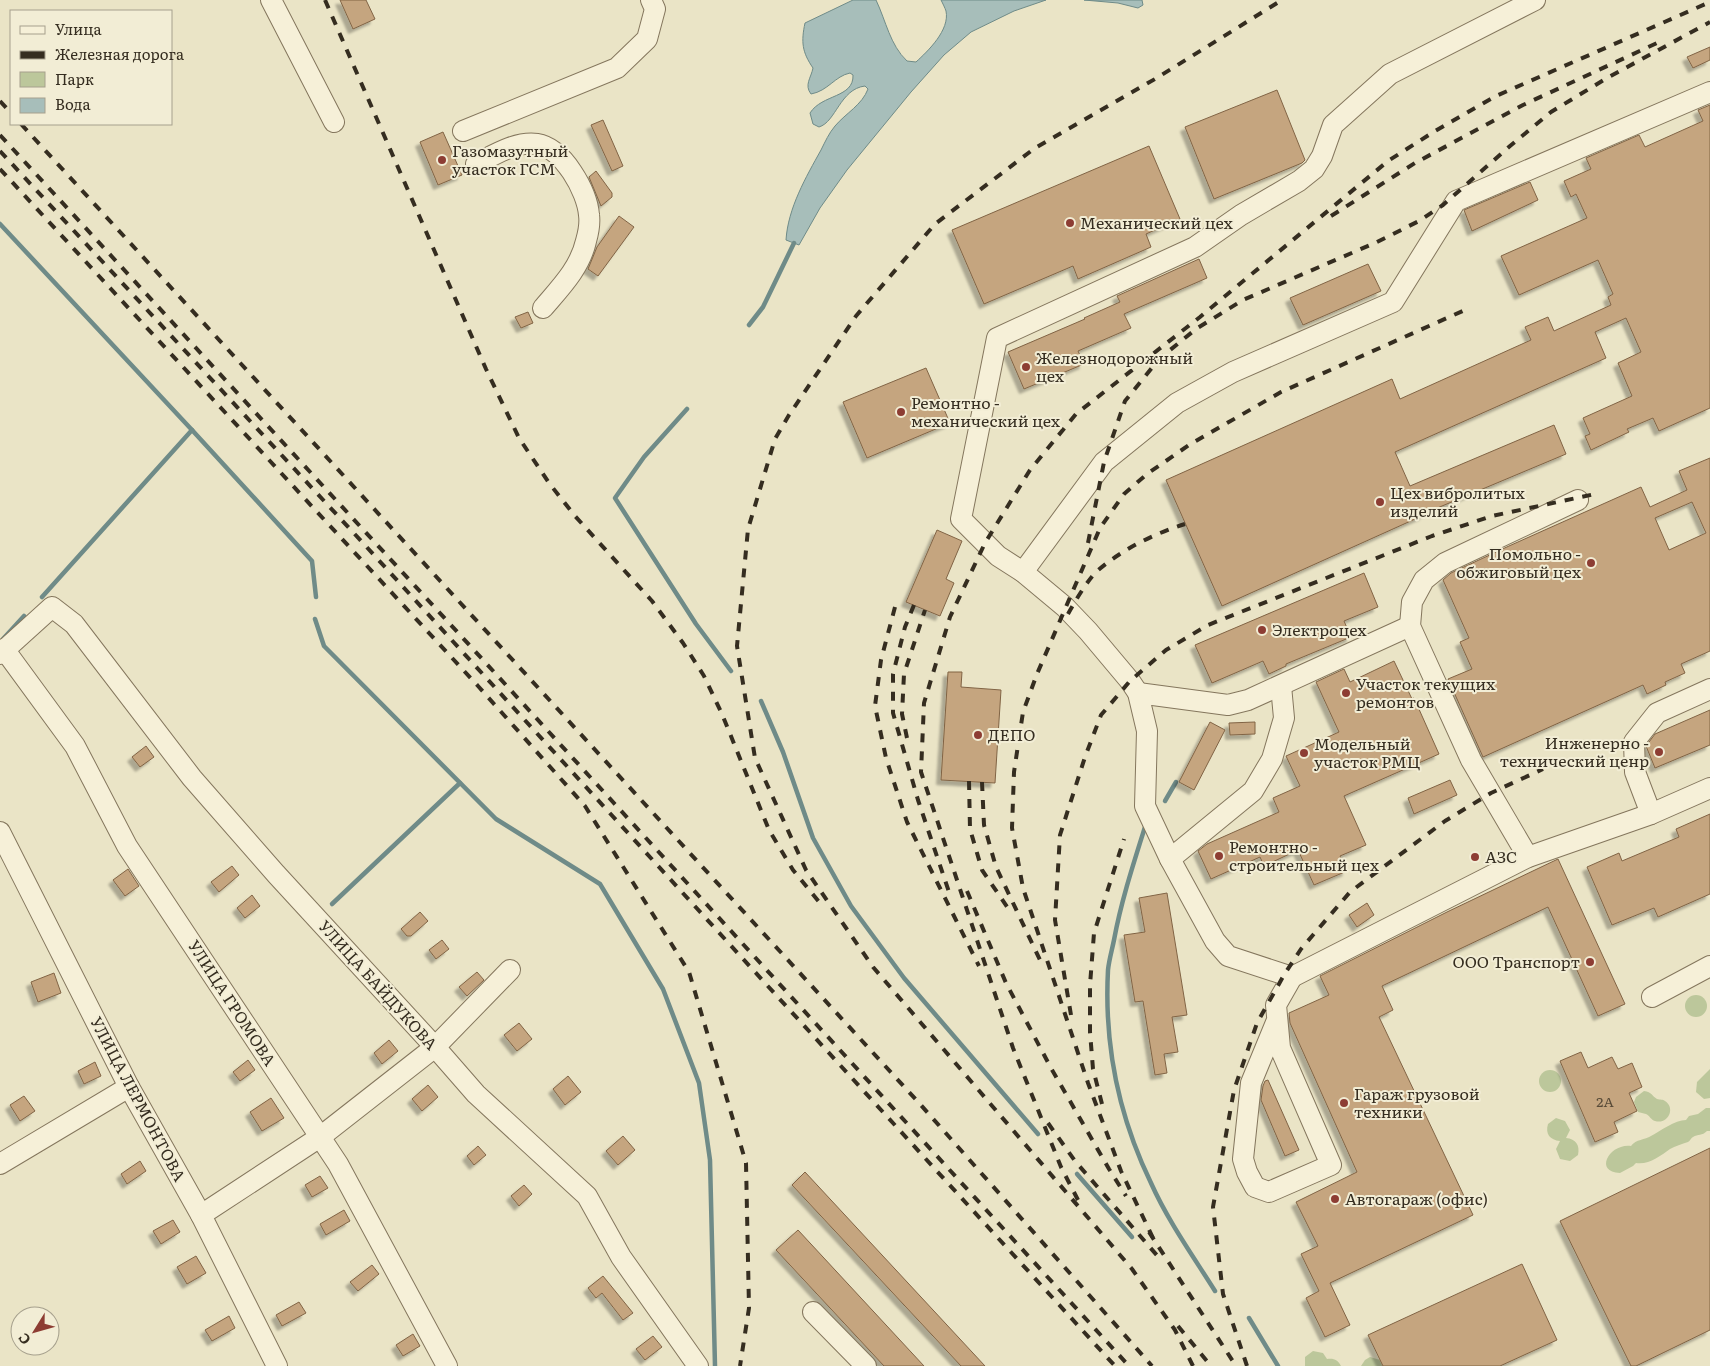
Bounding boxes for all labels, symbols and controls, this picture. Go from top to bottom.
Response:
legend [10,10,172,125]
text: Улица [55,17,103,40]
text: Железная дорога [55,42,185,65]
text: Парк [55,67,94,90]
text: Вода [55,92,92,115]
place label: Газомазутный участок ГСМ [452,138,569,180]
marker: Газомазутный участок ГСМ [436,154,448,166]
place label: Механический цех [1080,210,1234,234]
marker: Механический цех [1064,217,1076,229]
place label: Железнодорожный цех [1036,345,1193,387]
marker: Железнодорожный цех [1020,361,1032,373]
place label: Ремонтно - механический цех [911,390,1061,432]
marker: Ремонтно - механический цех [895,406,907,418]
place label: Цех вибролитых изделий [1390,480,1526,522]
marker: Цех вибролитых изделий [1374,496,1386,508]
place label: Помольно - обжиговый цех [1456,541,1582,583]
marker: Помольно - обжиговый цех [1585,557,1597,569]
place label: Электроцех [1272,617,1367,641]
marker: Электроцех [1256,624,1268,636]
place label: Участок текущих ремонтов [1356,671,1496,713]
marker: Участок текущих ремонтов [1340,687,1352,699]
place label: ДЕПО [988,722,1035,746]
marker: ДЕПО [972,729,984,741]
place label: Инженерно - технический ценр [1500,730,1649,772]
place label: Модельный участок РМЦ [1314,731,1420,773]
marker: Инженерно - технический ценр [1653,746,1665,758]
marker: Модельный участок РМЦ [1298,747,1310,759]
place label: Ремонтно - строительный цех [1229,834,1380,876]
place label: АЗС [1485,844,1517,868]
marker: Ремонтно - строительный цех [1213,850,1225,862]
marker: АЗС [1469,851,1481,863]
street label: УЛИЦА БАЙДУКОВА [314,914,444,1055]
street label: УЛИЦА ГРОМОВА [183,935,283,1070]
place label: ООО Транспорт [1453,949,1580,973]
marker: ООО Транспорт [1584,956,1596,968]
street label: УЛИЦА ЛЕРМОНТОВА [85,1012,193,1185]
place label: Гараж грузовой техники [1354,1081,1480,1123]
house number: 2А [1596,1091,1614,1111]
marker: Гараж грузовой техники [1338,1097,1350,1109]
place label: Автогараж (офис) [1345,1186,1488,1210]
marker: Автогараж (офис) [1329,1193,1341,1205]
north arrow [10,1306,60,1356]
text: С [13,1329,35,1349]

